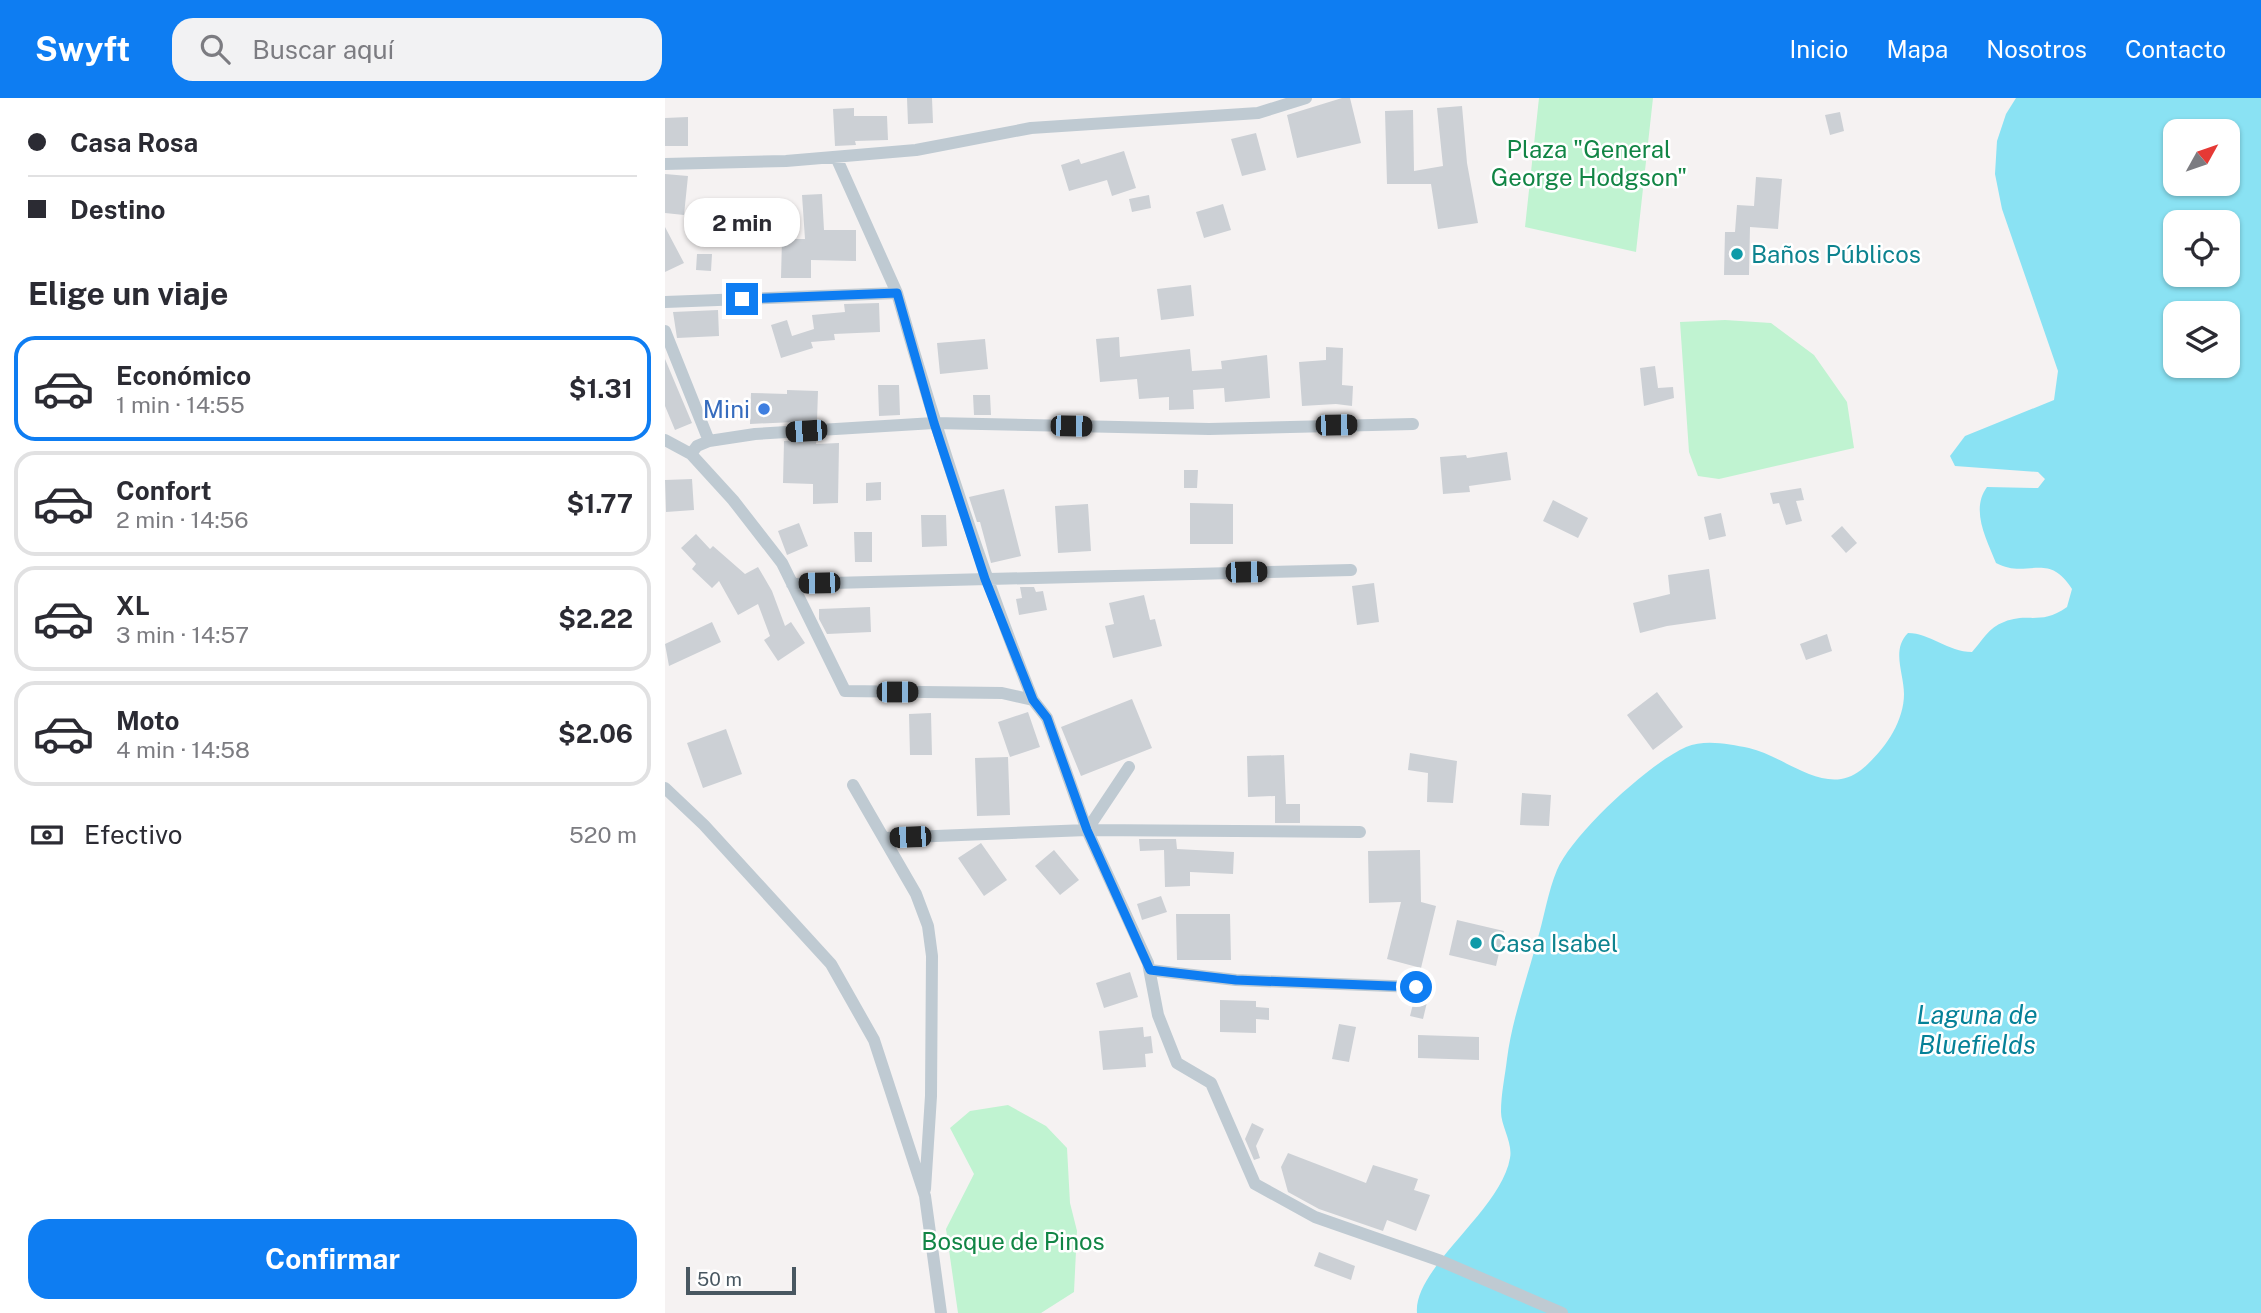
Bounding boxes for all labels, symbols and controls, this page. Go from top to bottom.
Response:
search box [172,18,662,81]
text: Swyft [35,30,130,68]
icon: search [196,30,234,68]
text: Buscar aquí [252,34,394,65]
text: Inicio [1789,35,1848,63]
text: Mapa [1886,35,1948,63]
text: Nosotros [1986,35,2087,63]
text: Contacto [2125,35,2226,63]
north arrow [2163,119,2240,196]
map controls [2163,119,2240,378]
text: Casa Rosa [70,127,198,158]
park label: Plaza "General George Hodgson" [1491,135,1687,191]
text: Destino [70,194,166,225]
callout: 2 min [684,198,800,246]
text: 2 min [712,209,772,236]
button: locate [2163,210,2240,287]
place label: Baños Públicos [1751,240,1921,268]
marker: Baños Públicos [1729,246,1745,262]
text: Elige un viaje [28,275,228,312]
route end [726,283,758,315]
button: layers [2163,301,2240,378]
icon: car [32,357,95,420]
text: Económico [116,360,251,391]
text: $1.31 [569,373,633,404]
text: 1 min · 14:55 [116,391,245,418]
place label: Mini [703,395,750,423]
marker: Mini [756,401,772,417]
car [1315,414,1358,436]
car [1050,415,1093,437]
car [785,419,828,443]
icon: car [32,472,95,535]
text: Confort [116,475,212,506]
text: $1.77 [567,488,633,519]
text: 2 min · 14:56 [116,506,249,533]
car [1225,561,1268,583]
car [798,572,841,594]
icon: car [32,587,95,650]
text: XL [116,590,150,621]
text: $2.22 [558,603,633,634]
text: 3 min · 14:57 [116,621,249,648]
car [877,682,919,703]
icon: car [32,702,95,765]
text: Moto [116,705,179,736]
text: $2.06 [558,718,633,749]
text: 4 min · 14:58 [116,736,250,763]
icon: cash [28,816,66,854]
text: Efectivo [84,819,182,850]
text: 520 m [569,821,637,848]
car [889,826,932,848]
place label: Casa Isabel [1490,929,1618,957]
marker: Casa Isabel [1468,935,1484,951]
route start [1400,971,1432,1003]
water label: Laguna de Bluefields [1916,999,2038,1060]
button: Confirmar [28,1219,637,1299]
park label: Bosque de Pinos [921,1227,1105,1255]
scale bar [686,1264,796,1296]
text: 50 m [697,1268,742,1290]

